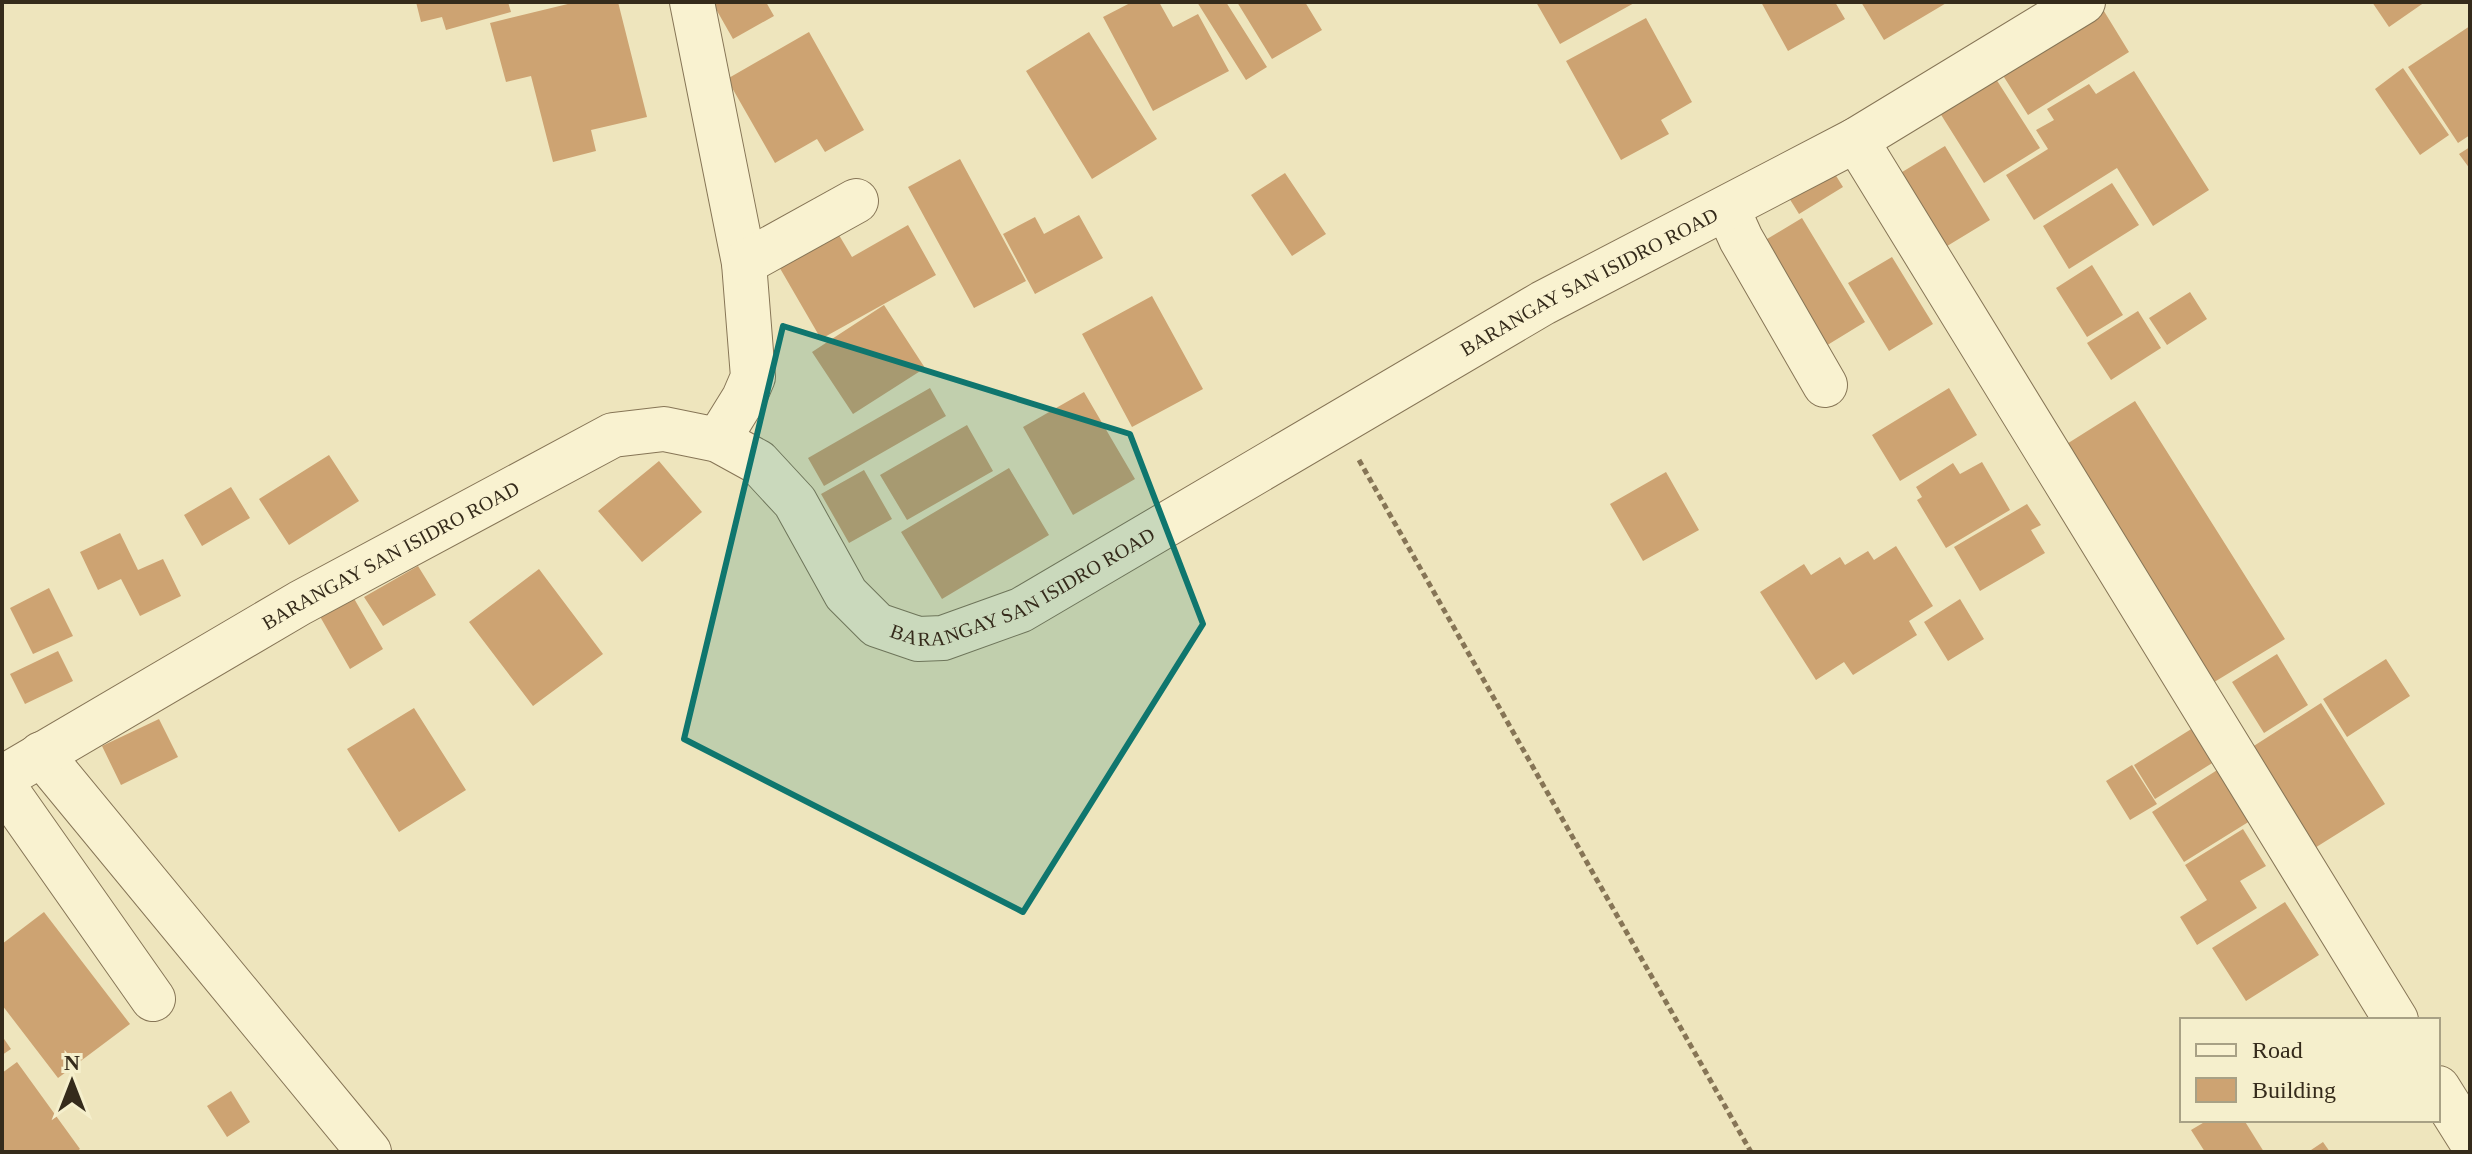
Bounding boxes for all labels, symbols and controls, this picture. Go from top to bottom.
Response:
street label: BARANGAY SAN ISIDRO ROAD [1456,203,1721,360]
street label: BARANGAY SAN ISIDRO ROAD [258,476,523,634]
street label: BARANGAY SAN ISIDRO ROAD [888,523,1158,650]
legend [2180,1018,2440,1122]
text: Road [2252,1037,2303,1063]
north arrow [32,1042,112,1122]
text: N [64,1050,80,1075]
text: Building [2252,1077,2336,1103]

